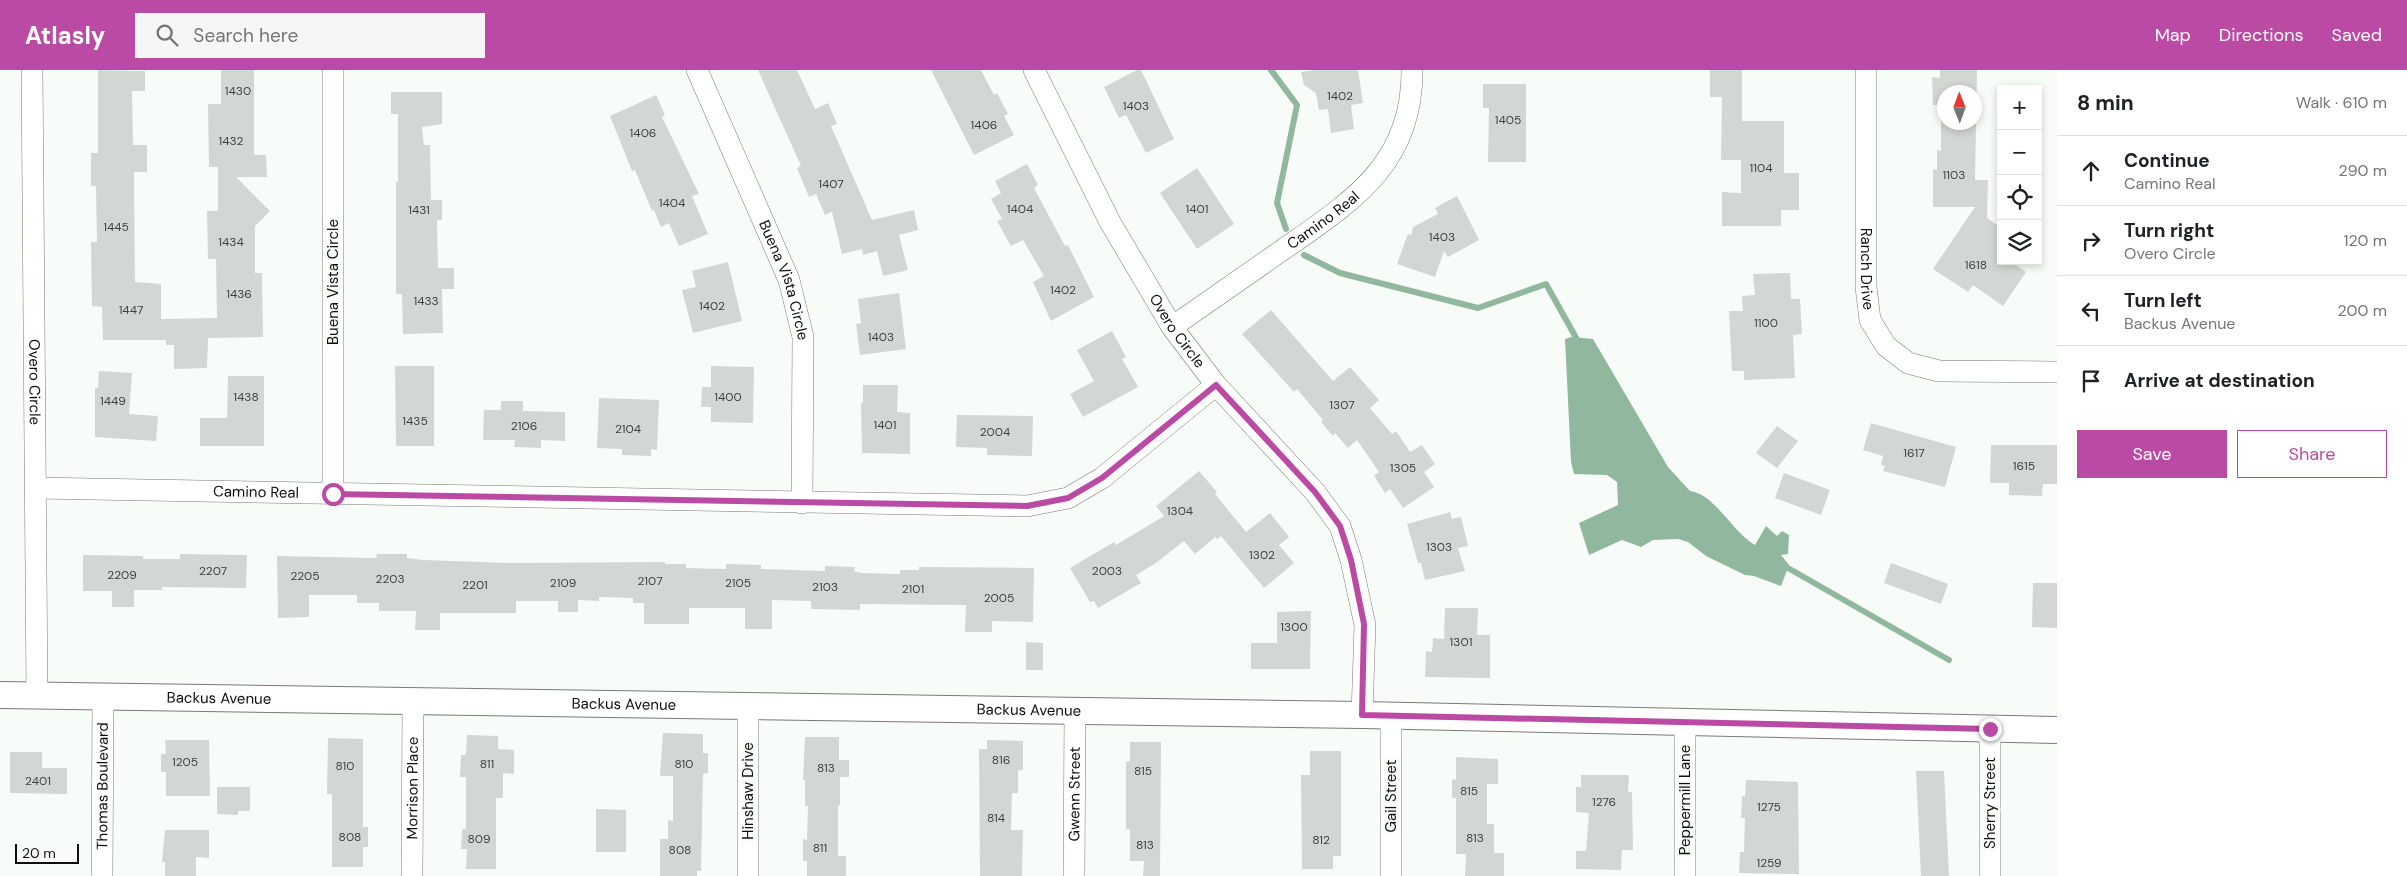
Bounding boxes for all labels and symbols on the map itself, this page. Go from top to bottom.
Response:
house number: 1430 [225,83,251,99]
north arrow [1937,85,1982,130]
house number: 1402 [1327,88,1353,104]
house number: 1403 [1123,98,1149,114]
house number: 1405 [1495,112,1521,128]
house number: 1406 [971,117,997,133]
house number: 1406 [630,125,656,141]
house number: 1432 [218,133,244,149]
house number: 1104 [1750,160,1772,176]
house number: 1103 [1943,167,1965,183]
house number: 1407 [818,176,844,192]
street label: Camino Real [1283,187,1364,254]
house number: 1404 [659,195,685,211]
house number: 1404 [1007,201,1033,217]
house number: 1401 [1186,201,1208,217]
house number: 1431 [408,202,430,218]
street label: Buena Vista Circle [754,217,813,342]
house number: 1445 [103,219,129,235]
street label: Buena Vista Circle [323,219,343,345]
street label: Ranch Drive [1856,228,1879,311]
house number: 1403 [1429,229,1455,245]
house number: 1434 [218,234,244,250]
house number: 1618 [1965,257,1987,273]
house number: 1402 [1050,282,1076,298]
house number: 1436 [226,286,252,302]
street label: Overo Circle [1145,290,1210,372]
house number: 1433 [413,293,439,309]
house number: 1402 [699,298,725,314]
house number: 1447 [119,302,143,318]
house number: 1100 [1754,315,1778,331]
house number: 1403 [868,329,894,345]
street label: Overo Circle [24,339,45,425]
house number: 1438 [233,389,259,405]
house number: 1400 [714,389,742,405]
house number: 1449 [100,393,126,409]
house number: 1307 [1329,397,1355,413]
house number: 1435 [402,413,428,429]
house number: 1401 [874,417,896,433]
house number: 2106 [511,418,537,434]
house number: 2104 [615,421,641,437]
house number: 2004 [980,424,1010,440]
house number: 1617 [1903,445,1925,461]
house number: 1615 [2013,458,2035,474]
house number: 1305 [1390,460,1416,476]
street label: Camino Real [213,481,299,503]
route start [322,483,345,506]
house number: 1304 [1167,503,1193,519]
house number: 1303 [1426,539,1452,555]
house number: 1302 [1249,547,1275,563]
house number: 2207 [199,563,227,579]
house number: 2003 [1092,563,1122,579]
house number: 2209 [107,567,137,583]
house number: 2205 [290,568,320,584]
house number: 2203 [375,571,405,587]
house number: 2107 [637,573,663,589]
house number: 2109 [550,575,576,591]
house number: 2105 [725,575,751,591]
house number: 2201 [462,577,488,593]
house number: 2103 [812,579,838,595]
house number: 2101 [902,581,924,597]
house number: 2005 [984,590,1014,606]
house number: 1300 [1280,619,1308,635]
house number: 1301 [1450,634,1472,650]
street label: Backus Avenue [167,687,271,709]
street label: Backus Avenue [572,693,676,715]
street label: Backus Avenue [976,699,1081,721]
route end [1979,718,2002,741]
street label: Thomas Boulevard [92,722,113,850]
street label: Morrison Place [402,737,423,839]
street label: Hinshaw Drive [738,742,758,840]
street label: Peppermill Lane [1675,745,1695,855]
street label: Gwenn Street [1064,746,1085,841]
house number: 816 [992,752,1010,768]
house number: 1205 [172,754,198,770]
house number: 811 [480,756,494,772]
house number: 810 [674,756,694,772]
street label: Sherry Street [1980,757,2000,849]
house number: 810 [335,758,355,774]
street label: Gail Street [1381,759,1401,832]
house number: 813 [817,760,835,776]
house number: 815 [1134,763,1152,779]
house number: 2401 [25,773,51,789]
house number: 815 [1460,783,1478,799]
house number: 1276 [1592,794,1616,810]
house number: 1275 [1757,799,1781,815]
house number: 814 [987,810,1005,826]
house number: 808 [339,829,361,845]
house number: 813 [1466,830,1484,846]
house number: 809 [467,831,491,847]
house number: 812 [1312,832,1330,848]
house number: 813 [1136,837,1154,853]
house number: 811 [813,840,827,856]
scale bar [15,841,79,864]
house number: 808 [669,842,691,858]
house number: 1259 [1756,855,1782,871]

